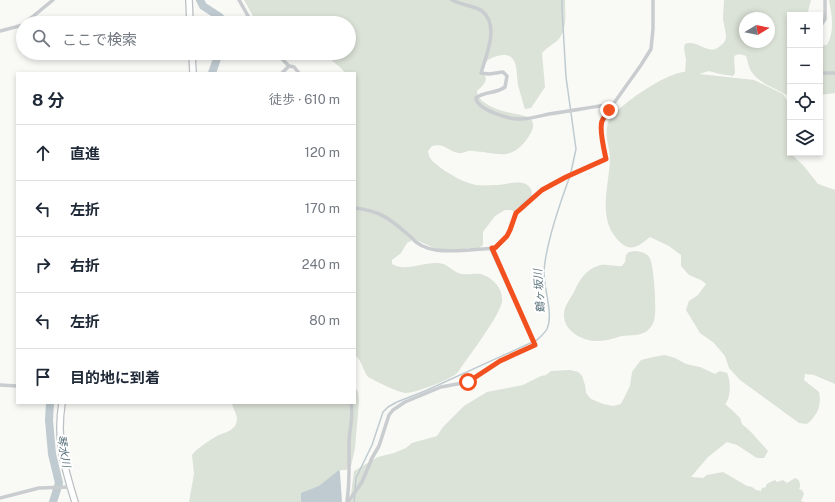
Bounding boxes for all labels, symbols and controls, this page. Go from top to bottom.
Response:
north arrow [739,12,775,48]
map controls [787,12,823,156]
button: + [787,12,823,48]
search box [16,16,356,60]
icon: search [30,27,52,49]
text: ここで検索 [62,31,137,48]
button: − [787,48,823,84]
button: locate [787,84,823,120]
text: 8 分 [32,90,64,110]
text: 徒歩 · 610 m [269,92,340,107]
route end [600,101,618,119]
button: layers [787,120,823,156]
icon: ahead [32,142,54,164]
text: 直進 [70,145,100,162]
text: 120 m [305,145,340,160]
icon: left [32,198,54,220]
text: 左折 [70,201,100,218]
text: 170 m [305,201,340,216]
icon: right [32,254,54,276]
text: 右折 [70,257,100,274]
text: 240 m [302,257,340,272]
water label: 鶴ヶ坂川 [531,268,547,313]
icon: left [32,310,54,332]
text: 左折 [70,313,100,330]
text: 80 m [309,313,340,328]
icon: arrive [32,366,54,388]
text: 目的地に到着 [70,369,160,386]
route start [459,373,477,391]
water label: 琴水川 [55,434,73,469]

